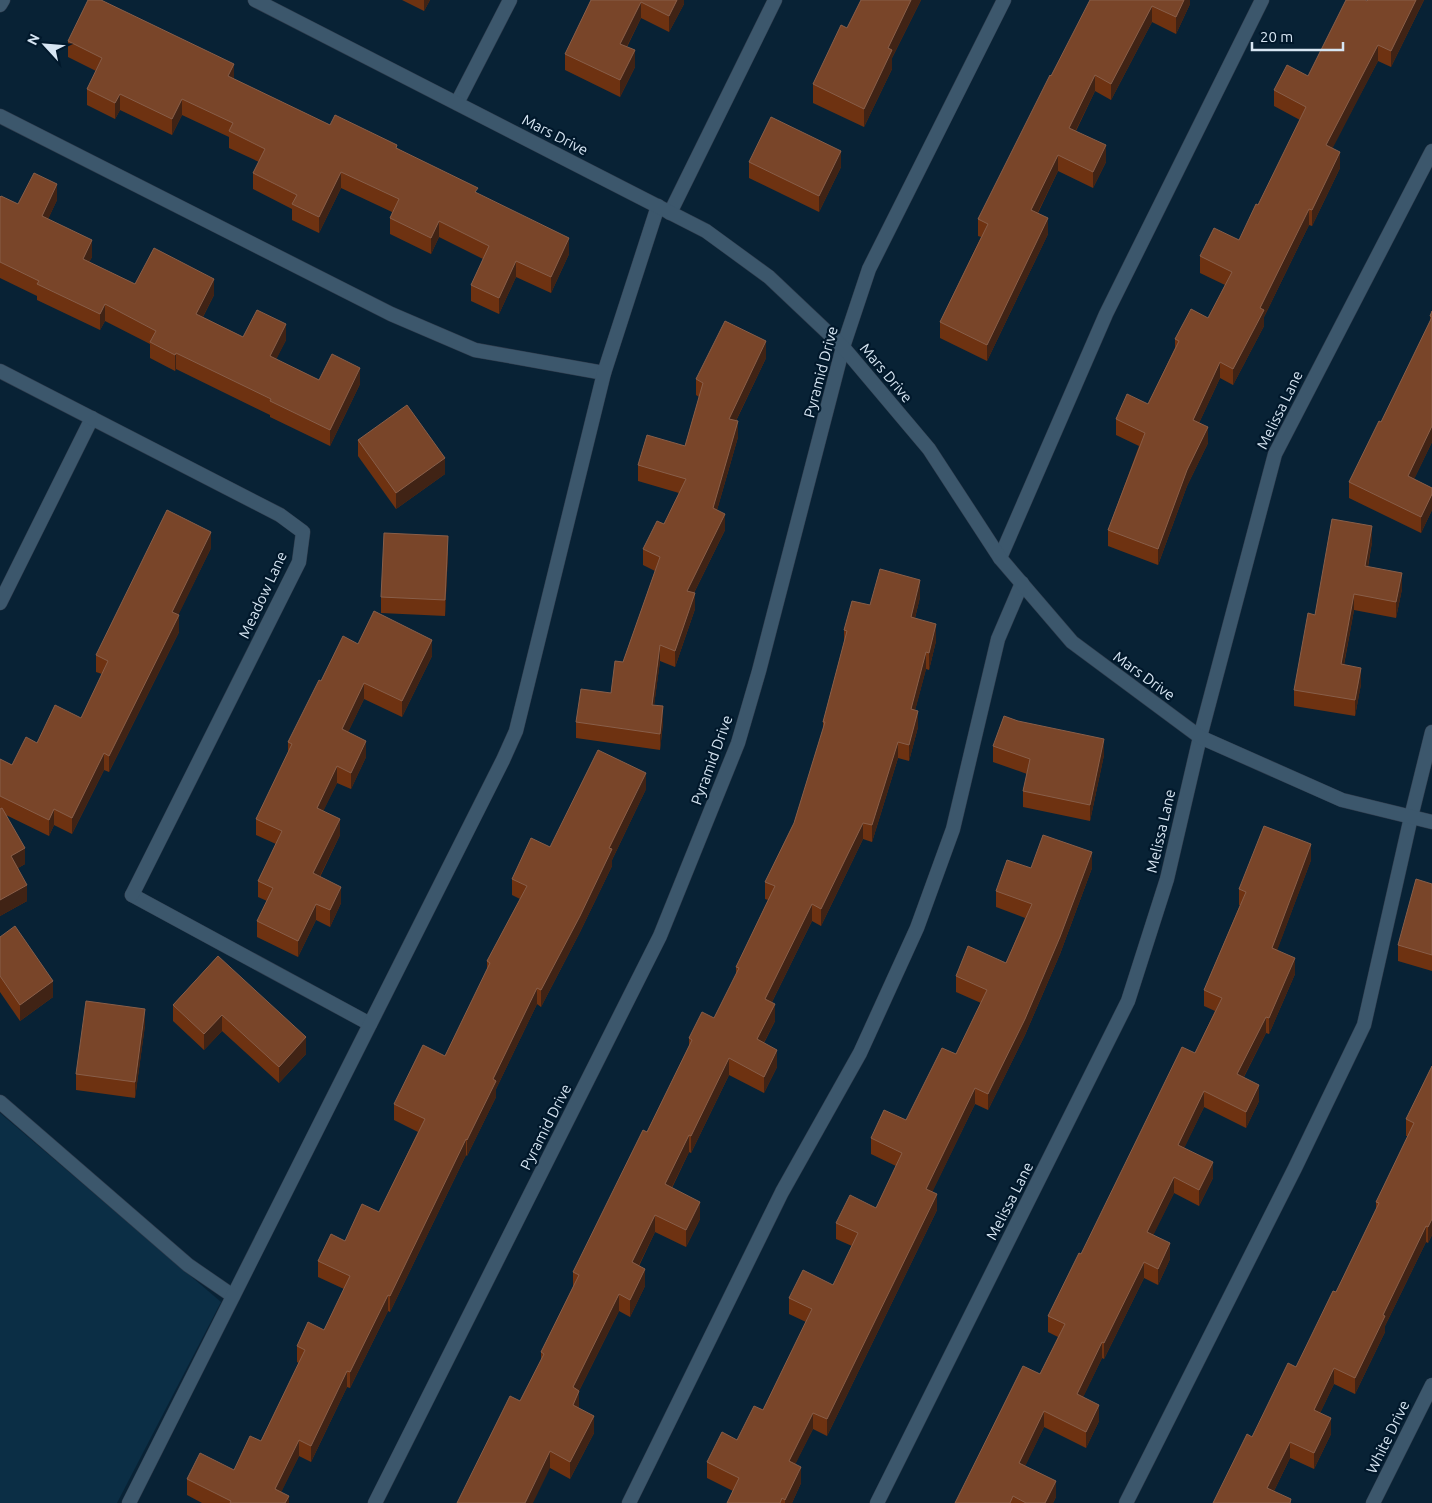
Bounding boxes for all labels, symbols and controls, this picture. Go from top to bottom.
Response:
north arrow [20,20,70,70]
scale bar [1252,20,1343,52]
text: 20 m [1260,28,1293,45]
text: N [24,31,43,48]
street label: Mars Drive [519,111,591,158]
street label: Pyramid Drive [800,324,841,419]
street label: Mars Drive [857,340,916,406]
street label: Melissa Lane [1253,368,1306,452]
street label: Meadow Lane [235,549,290,641]
street label: Mars Drive [1110,648,1178,704]
street label: Pyramid Drive [687,713,736,807]
street label: Melissa Lane [1143,787,1178,874]
street label: Pyramid Drive [517,1081,574,1173]
street label: Melissa Lane [983,1159,1036,1243]
street label: White Drive [1363,1397,1413,1476]

